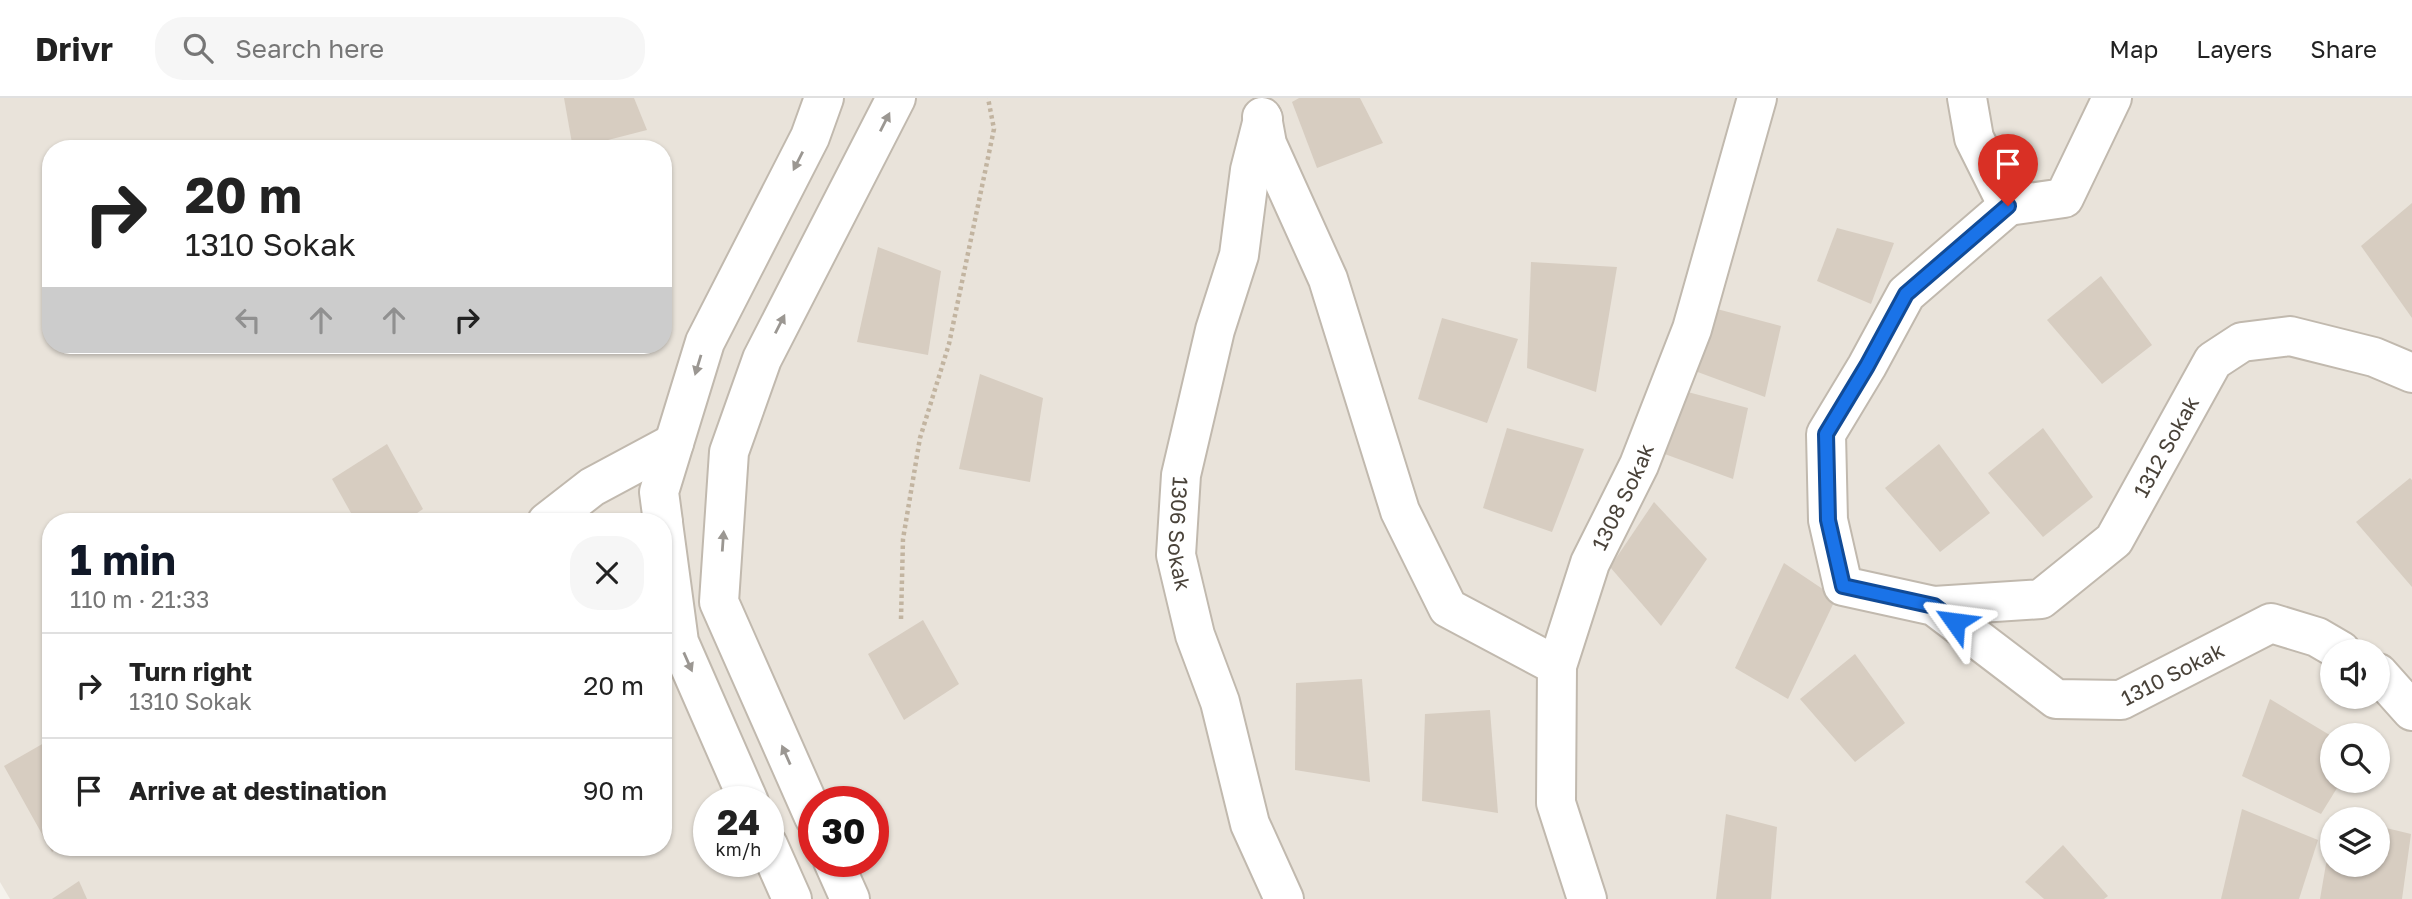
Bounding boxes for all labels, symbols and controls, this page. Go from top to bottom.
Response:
search box [155,17,645,80]
text: Drivr [35,29,113,68]
icon: search [179,29,217,67]
text: Search here [235,33,384,64]
text: Map [2109,34,2158,63]
text: Layers [2196,34,2272,63]
text: Share [2310,34,2377,63]
one-way arrow [879,112,890,132]
pin [1978,134,2038,206]
icon: arrive [1989,145,2027,183]
one-way arrow [792,151,803,171]
text: 20 m [185,165,302,224]
icon: right [70,168,161,259]
text: 1310 Sokak [185,225,356,263]
icon: left [229,301,267,339]
icon: ahead [302,301,340,339]
icon: ahead [375,301,413,339]
icon: right [448,301,486,339]
one-way arrow [774,314,786,334]
one-way arrow [692,355,703,376]
street label: 1312 Sokak [2127,391,2204,502]
street label: 1308 Sokak [1586,440,1659,554]
street label: 1306 Sokak [1163,476,1197,593]
one-way arrow [718,530,729,552]
text: 1 min [70,534,176,584]
button: close [570,536,644,610]
text: 110 m · 21:33 [70,585,209,613]
position arrow [1918,585,1992,659]
street label: 1310 Sokak [2116,636,2228,711]
map controls [2320,639,2390,877]
button: sound [2320,639,2390,709]
one-way arrow [683,652,694,673]
text: Turn right [129,656,252,687]
icon: right [70,667,108,705]
text: 20 m [583,670,644,701]
text: 1310 Sokak [129,687,252,715]
button: search [2320,723,2390,793]
one-way arrow [780,744,791,765]
icon: arrive [70,772,108,810]
text: Arrive at destination [129,775,387,806]
text: 90 m [583,775,644,806]
speed limit sign: 30 [798,786,889,877]
text: 24 [717,801,760,843]
button: layers [2320,807,2390,877]
text: km/h [716,838,761,860]

